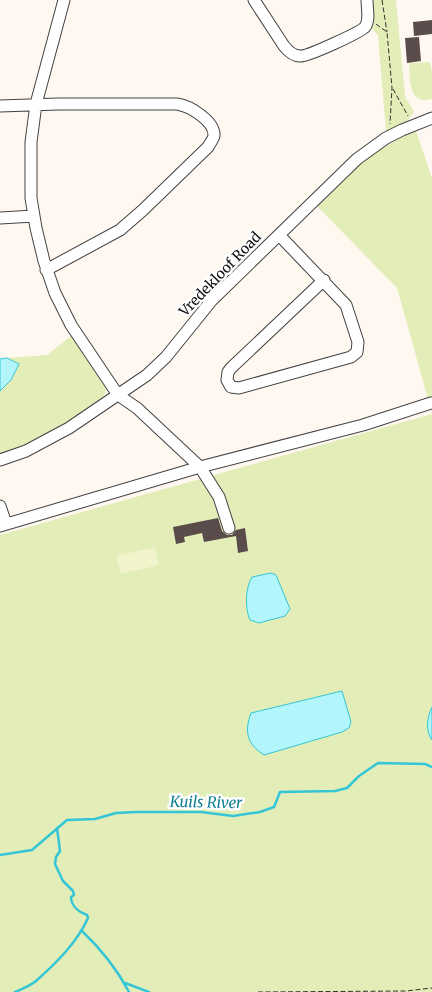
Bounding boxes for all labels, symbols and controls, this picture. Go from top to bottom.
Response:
street label: Vredekloof Road [174,228,265,321]
water label: Kuils River [169,792,243,812]

